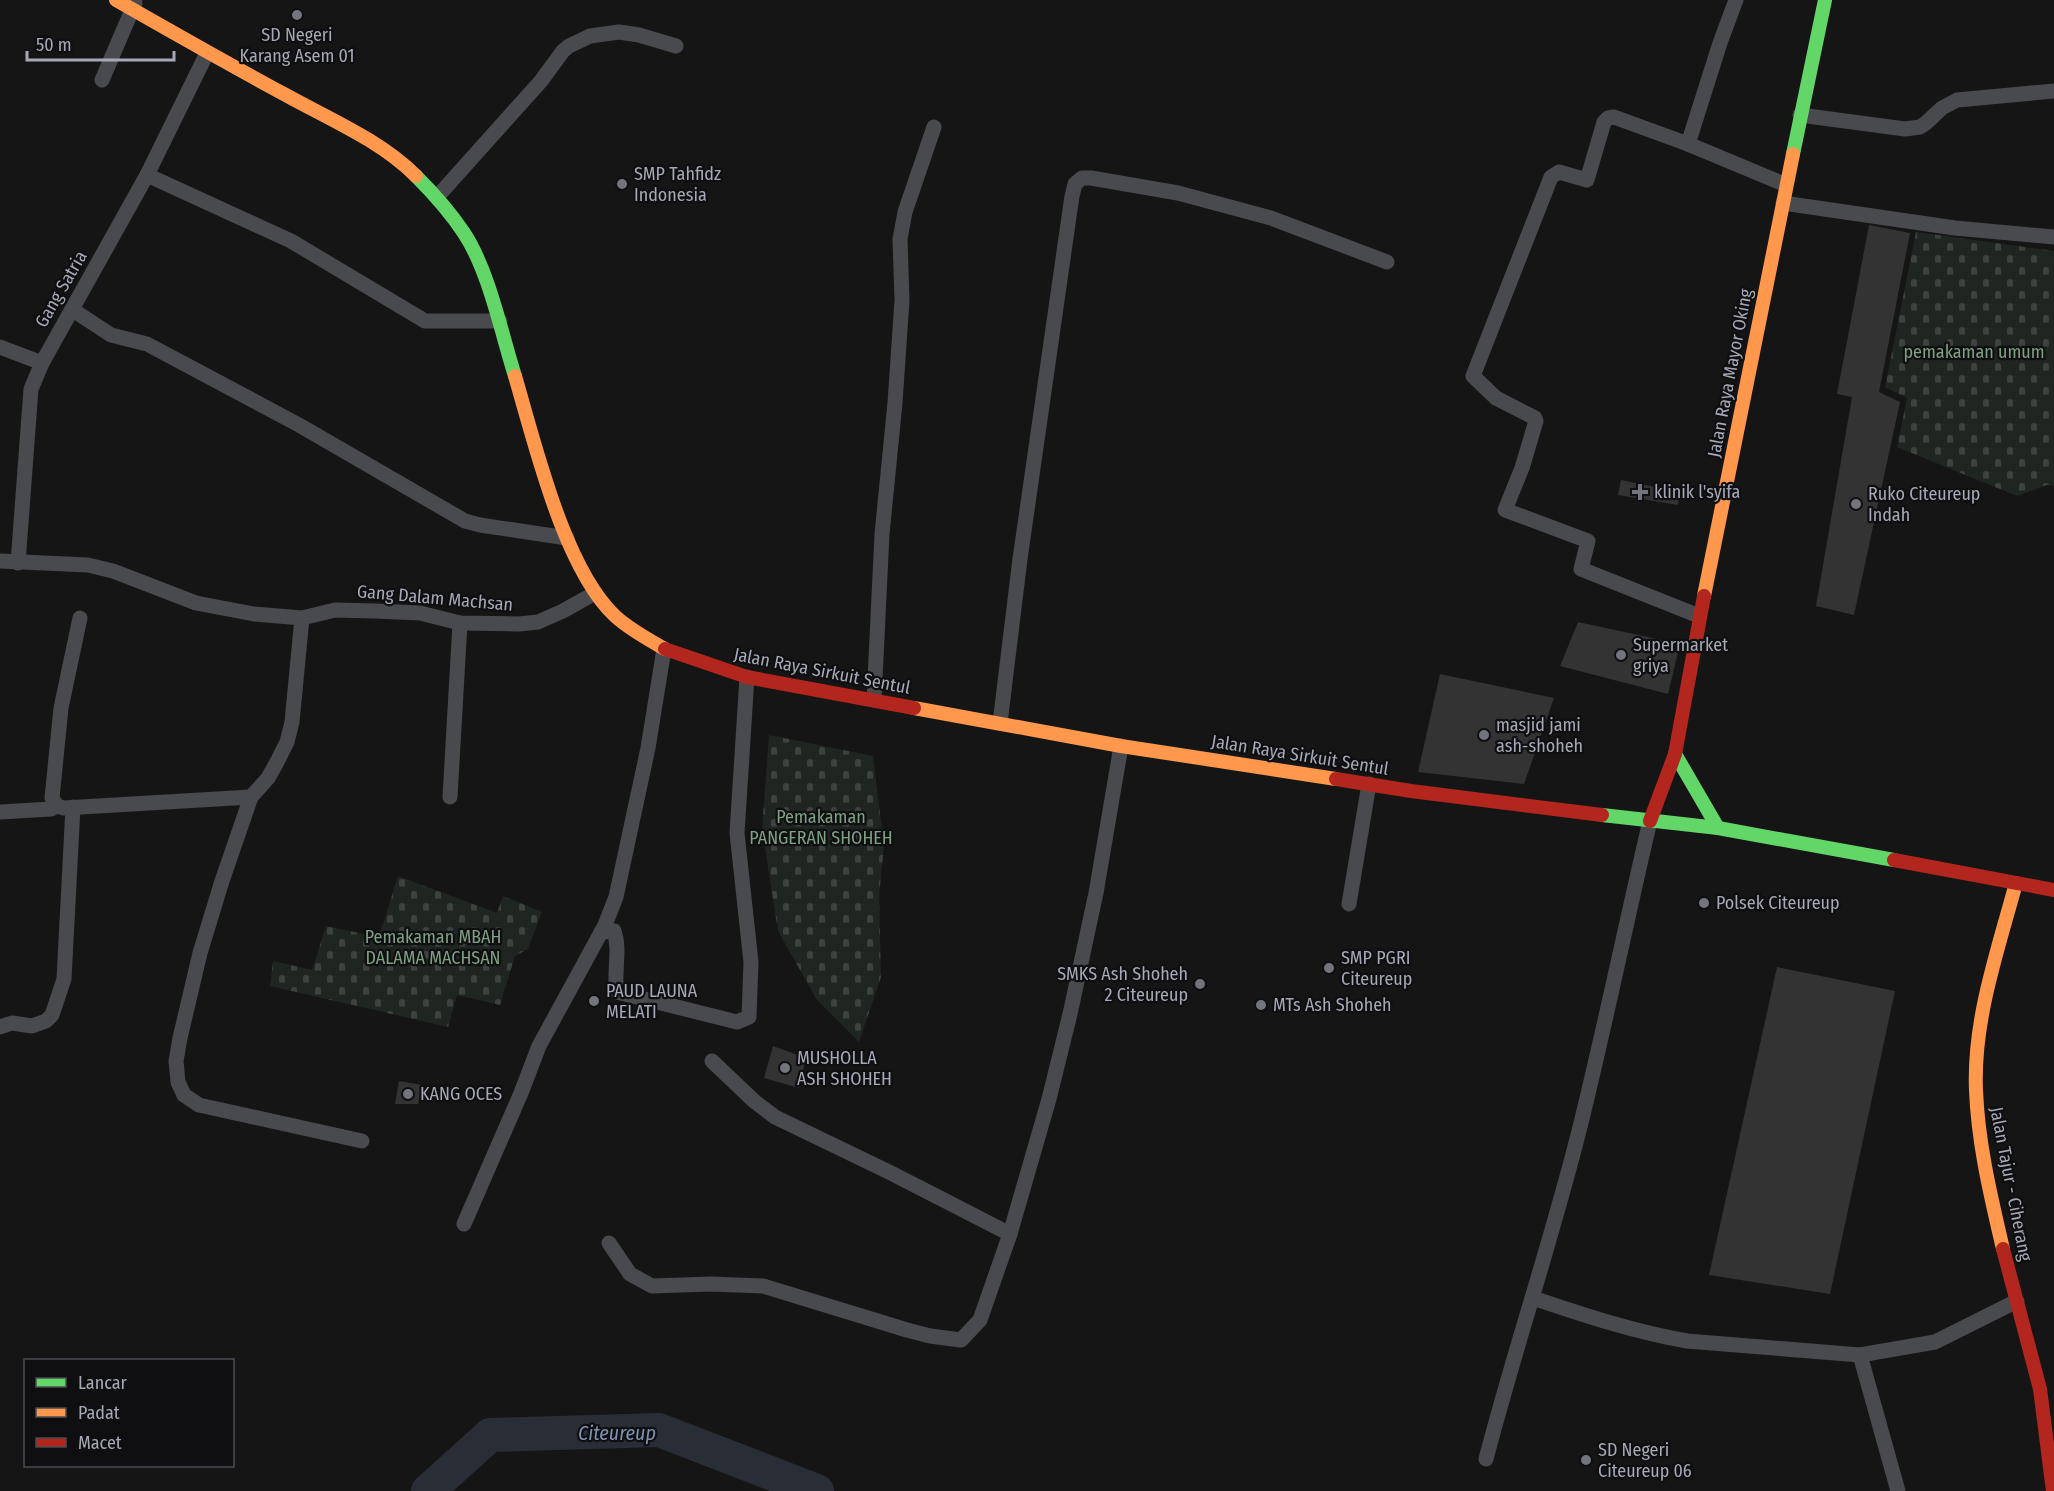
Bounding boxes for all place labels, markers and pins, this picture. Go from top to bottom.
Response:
marker: SD Negeri Karang Asem 01 [290,8,304,22]
place label: SD Negeri Karang Asem 01 [239,24,355,67]
place label: SMP Tahfidz Indonesia [634,163,721,206]
marker: SMP Tahfidz Indonesia [615,177,629,191]
place label: klinik l'syifa [1654,481,1740,503]
marker: klinik l'syifa [1631,483,1649,501]
place label: Ruko Citeureup Indah [1868,483,1980,526]
marker: Ruko Citeureup Indah [1849,497,1863,511]
place label: Supermarket griya [1633,634,1728,677]
marker: Supermarket griya [1614,648,1628,662]
place label: masjid jami ash-shoheh [1496,714,1583,757]
marker: masjid jami ash-shoheh [1477,728,1491,742]
place label: Polsek Citeureup [1716,892,1840,914]
marker: Polsek Citeureup [1697,896,1711,910]
place label: SMP PGRI Citeureup [1341,947,1412,990]
marker: SMP PGRI Citeureup [1322,961,1336,975]
place label: SMKS Ash Shoheh 2 Citeureup [1057,963,1188,1006]
marker: SMKS Ash Shoheh 2 Citeureup [1193,977,1207,991]
place label: PAUD LAUNA MELATI [606,980,698,1023]
marker: PAUD LAUNA MELATI [587,994,601,1008]
place label: MTs Ash Shoheh [1273,994,1392,1016]
marker: MTs Ash Shoheh [1254,998,1268,1012]
place label: MUSHOLLA ASH SHOHEH [797,1047,892,1090]
marker: MUSHOLLA ASH SHOHEH [778,1061,792,1075]
place label: KANG OCES [420,1083,502,1105]
marker: KANG OCES [401,1087,415,1101]
place label: SD Negeri Citeureup 06 [1598,1439,1692,1482]
marker: SD Negeri Citeureup 06 [1579,1453,1593,1467]

